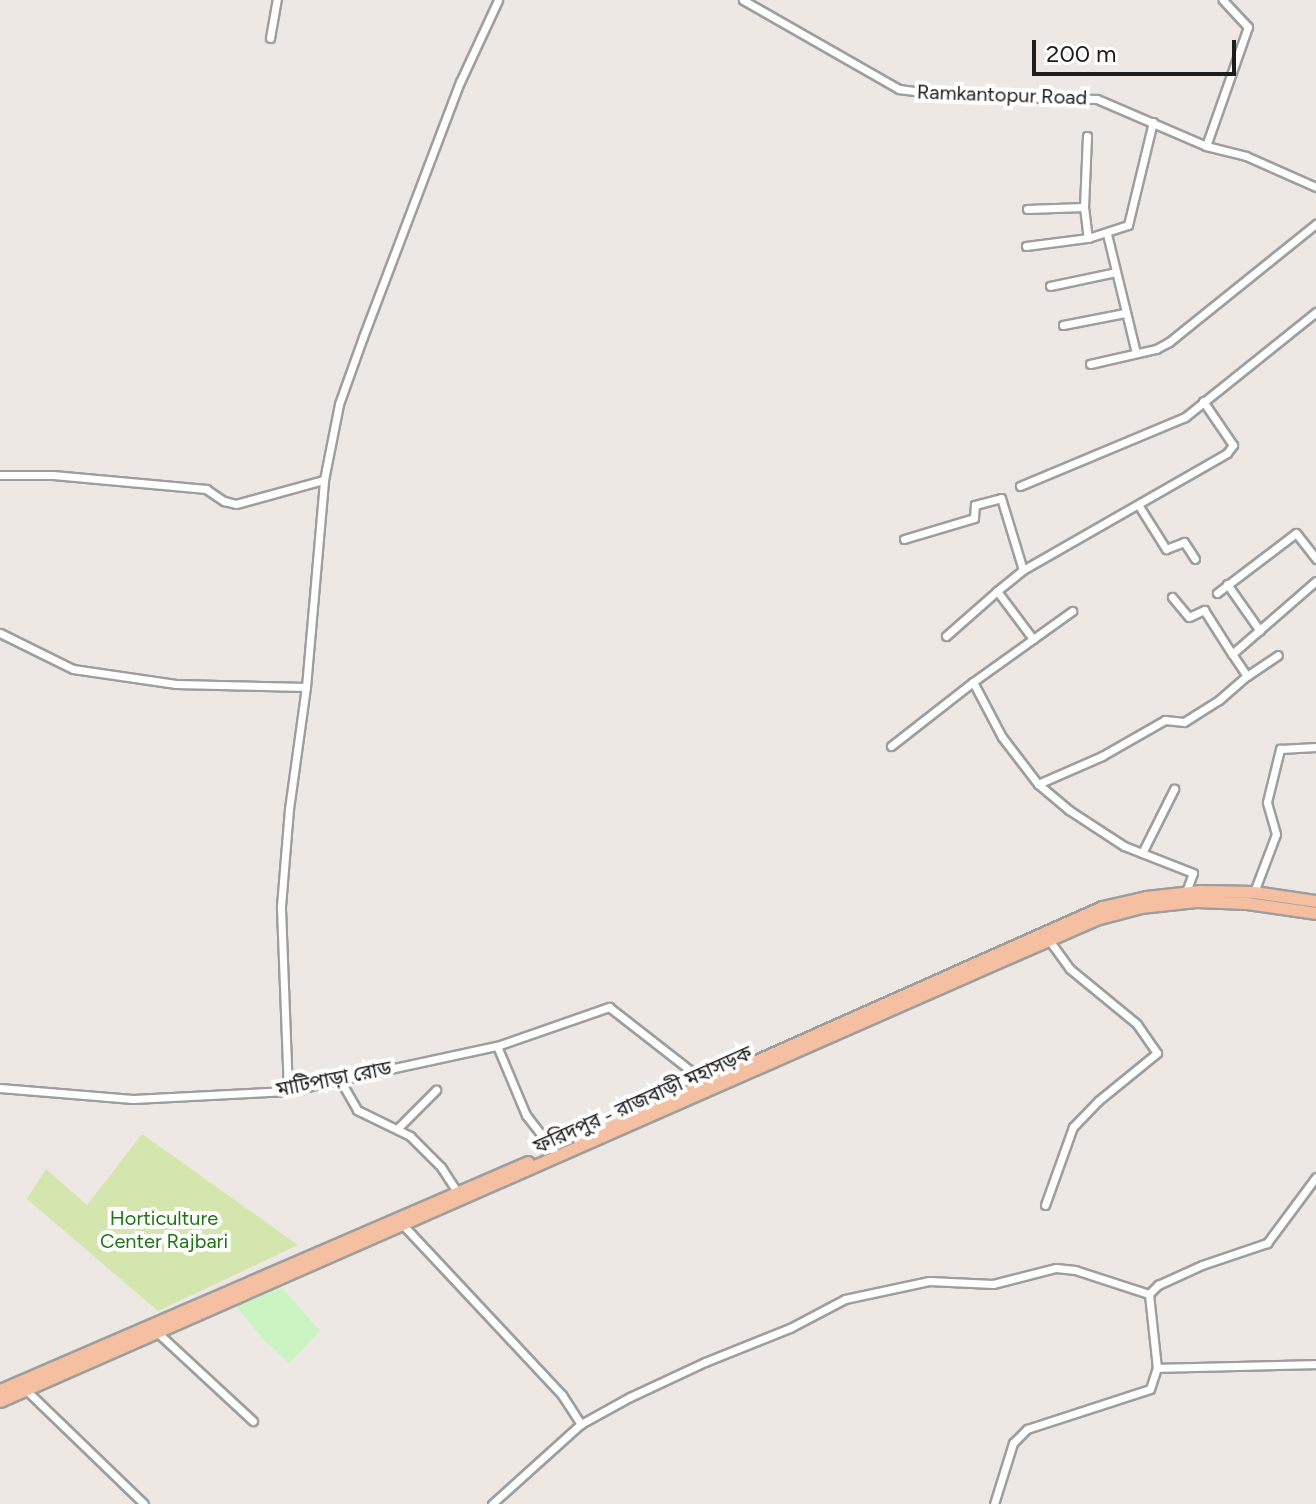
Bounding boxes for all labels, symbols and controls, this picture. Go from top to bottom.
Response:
scale bar [1036,24,1240,74]
text: 200 m [1046,39,1117,68]
street label: Ramkantopur Road [916,80,1088,110]
street label: ফরিদপুর - রাজবাড়ী মহাসড়ক [530,1041,756,1159]
street label: মাটিপাড়া রোড [274,1056,394,1102]
park label: Horticulture Center Rajbari [100,1206,228,1253]

